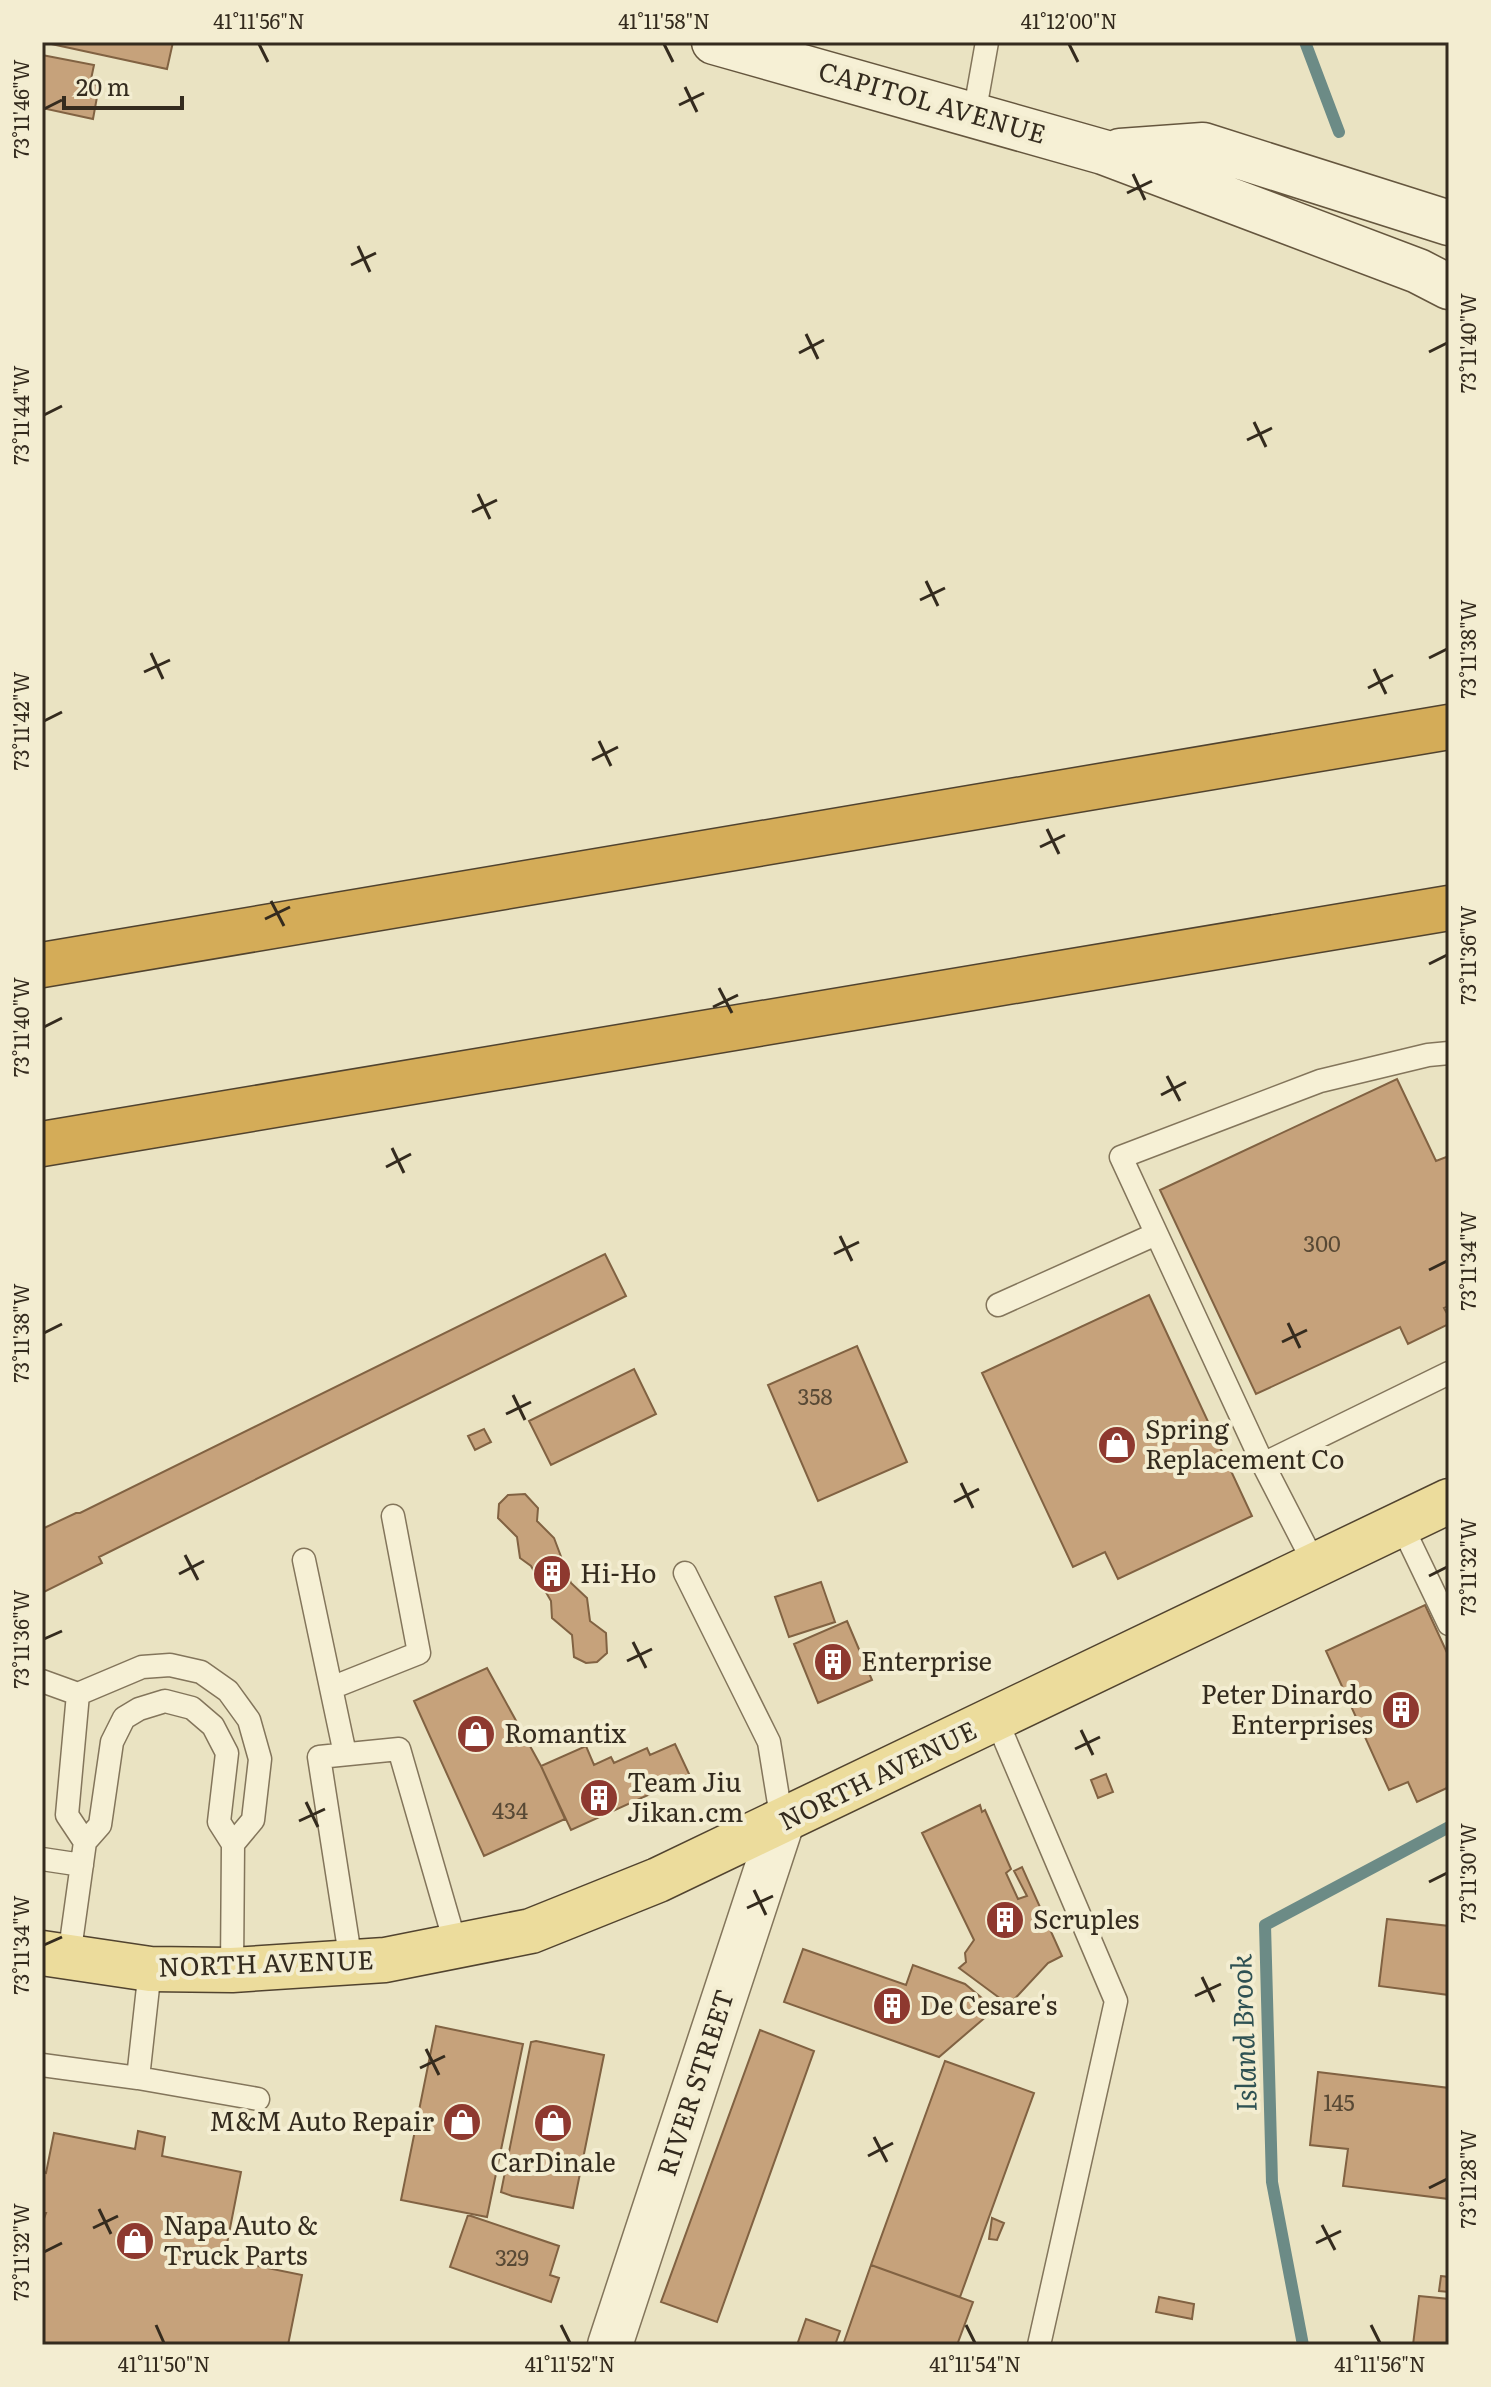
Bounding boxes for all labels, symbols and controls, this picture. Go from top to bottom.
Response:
text: 41°11'56"N [213,5,305,35]
text: 41°11'58"N [618,5,710,35]
text: 41°12'00"N [1021,5,1117,35]
street label: CAPITOL AVENUE [814,49,1051,152]
text: 73°11'46"W [5,59,35,159]
scale bar [64,60,182,110]
text: 20 m [76,68,130,103]
text: 73°11'40"W [1452,293,1482,393]
text: 73°11'44"W [5,365,35,465]
text: 73°11'38"W [1452,599,1482,699]
text: 73°11'42"W [5,672,35,770]
text: 73°11'36"W [1452,905,1482,1004]
text: 73°11'40"W [5,977,35,1077]
text: 73°11'34"W [1452,1211,1482,1311]
house number: 300 [1303,1226,1341,1259]
text: 73°11'38"W [5,1283,35,1383]
house number: 358 [797,1379,833,1412]
place label: Spring Replacement Co [1145,1408,1344,1477]
shop icon: Spring Replacement Co [1096,1424,1138,1466]
text: 73°11'32"W [1452,1518,1482,1616]
place label: Hi-Ho [580,1552,656,1591]
building icon: Hi-Ho [531,1553,573,1595]
text: 73°11'36"W [5,1589,35,1688]
place label: Enterprise [861,1640,992,1679]
building icon: Enterprise [812,1641,854,1683]
place label: Peter Dinardo Enterprises [1201,1673,1373,1742]
building icon: Peter Dinardo Enterprises [1380,1689,1422,1731]
street label: NORTH AVENUE [771,1709,982,1839]
place label: Romantix [504,1712,627,1751]
shop icon: Romantix [455,1713,497,1755]
place label: Team Jiu Jikan.cm [627,1761,743,1830]
building icon: Team Jiu Jikan.cm [578,1777,620,1819]
house number: 434 [492,1793,528,1826]
text: 73°11'30"W [1452,1823,1482,1923]
text: 73°11'34"W [5,1895,35,1995]
place label: Scruples [1033,1898,1139,1937]
building icon: Scruples [984,1899,1026,1941]
street label: NORTH AVENUE [158,1938,374,1985]
water label: Island Brook [1218,1953,1266,2113]
street label: RIVER STREET [645,1984,742,2180]
place label: De Cesare's [920,1984,1057,2023]
building icon: De Cesare's [871,1985,913,2027]
house number: 145 [1323,2085,1355,2118]
place label: M&M Auto Repair [209,2100,435,2139]
shop icon: M&M Auto Repair [441,2101,483,2143]
shop icon: CarDinale [532,2102,574,2144]
text: 73°11'28"W [1452,2130,1482,2228]
place label: CarDinale [490,2141,616,2180]
text: 73°11'32"W [5,2203,35,2301]
place label: Napa Auto & Truck Parts [163,2204,318,2273]
shop icon: Napa Auto & Truck Parts [114,2220,156,2262]
house number: 329 [495,2240,529,2273]
text: 41°11'50"N [118,2348,210,2378]
text: 41°11'52"N [525,2348,615,2378]
text: 41°11'54"N [929,2348,1021,2378]
text: 41°11'56"N [1334,2348,1426,2378]

